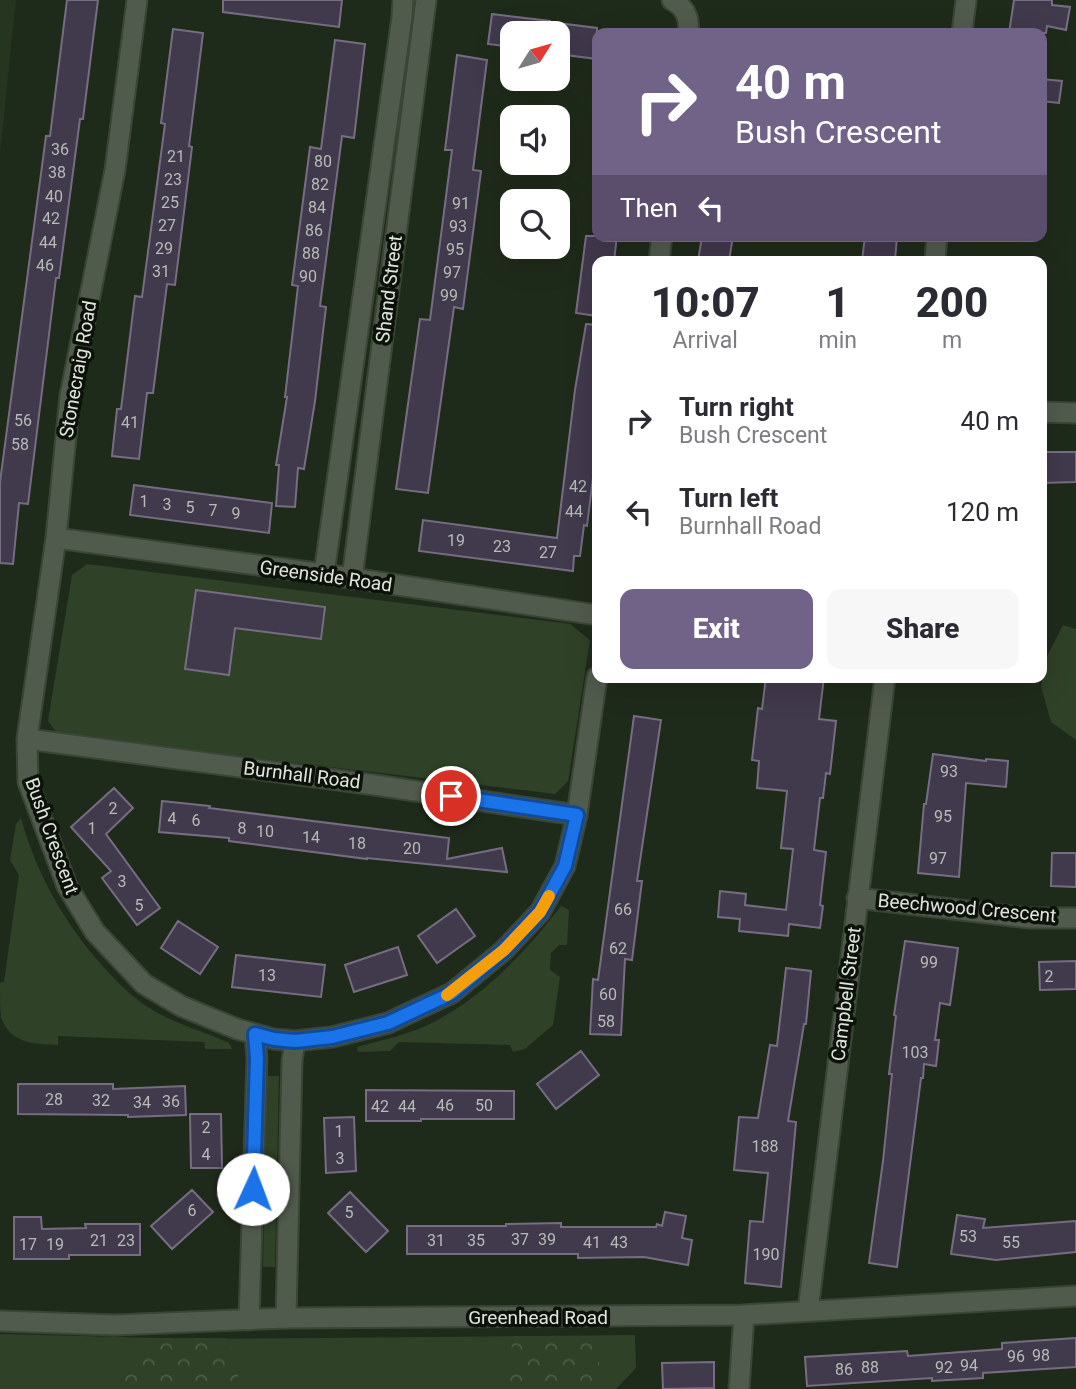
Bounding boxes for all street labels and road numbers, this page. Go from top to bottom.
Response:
street label: Shand Street [371,234,407,344]
street label: Stonecraig Road [55,299,101,439]
street label: Greenside Road [258,555,394,597]
street label: Burnhall Road [242,756,362,794]
street label: Bush Crescent [20,774,84,898]
street label: Beechwood Crescent [877,889,1057,927]
street label: Campbell Street [826,926,866,1062]
street label: Greenhead Road [468,1306,608,1329]

